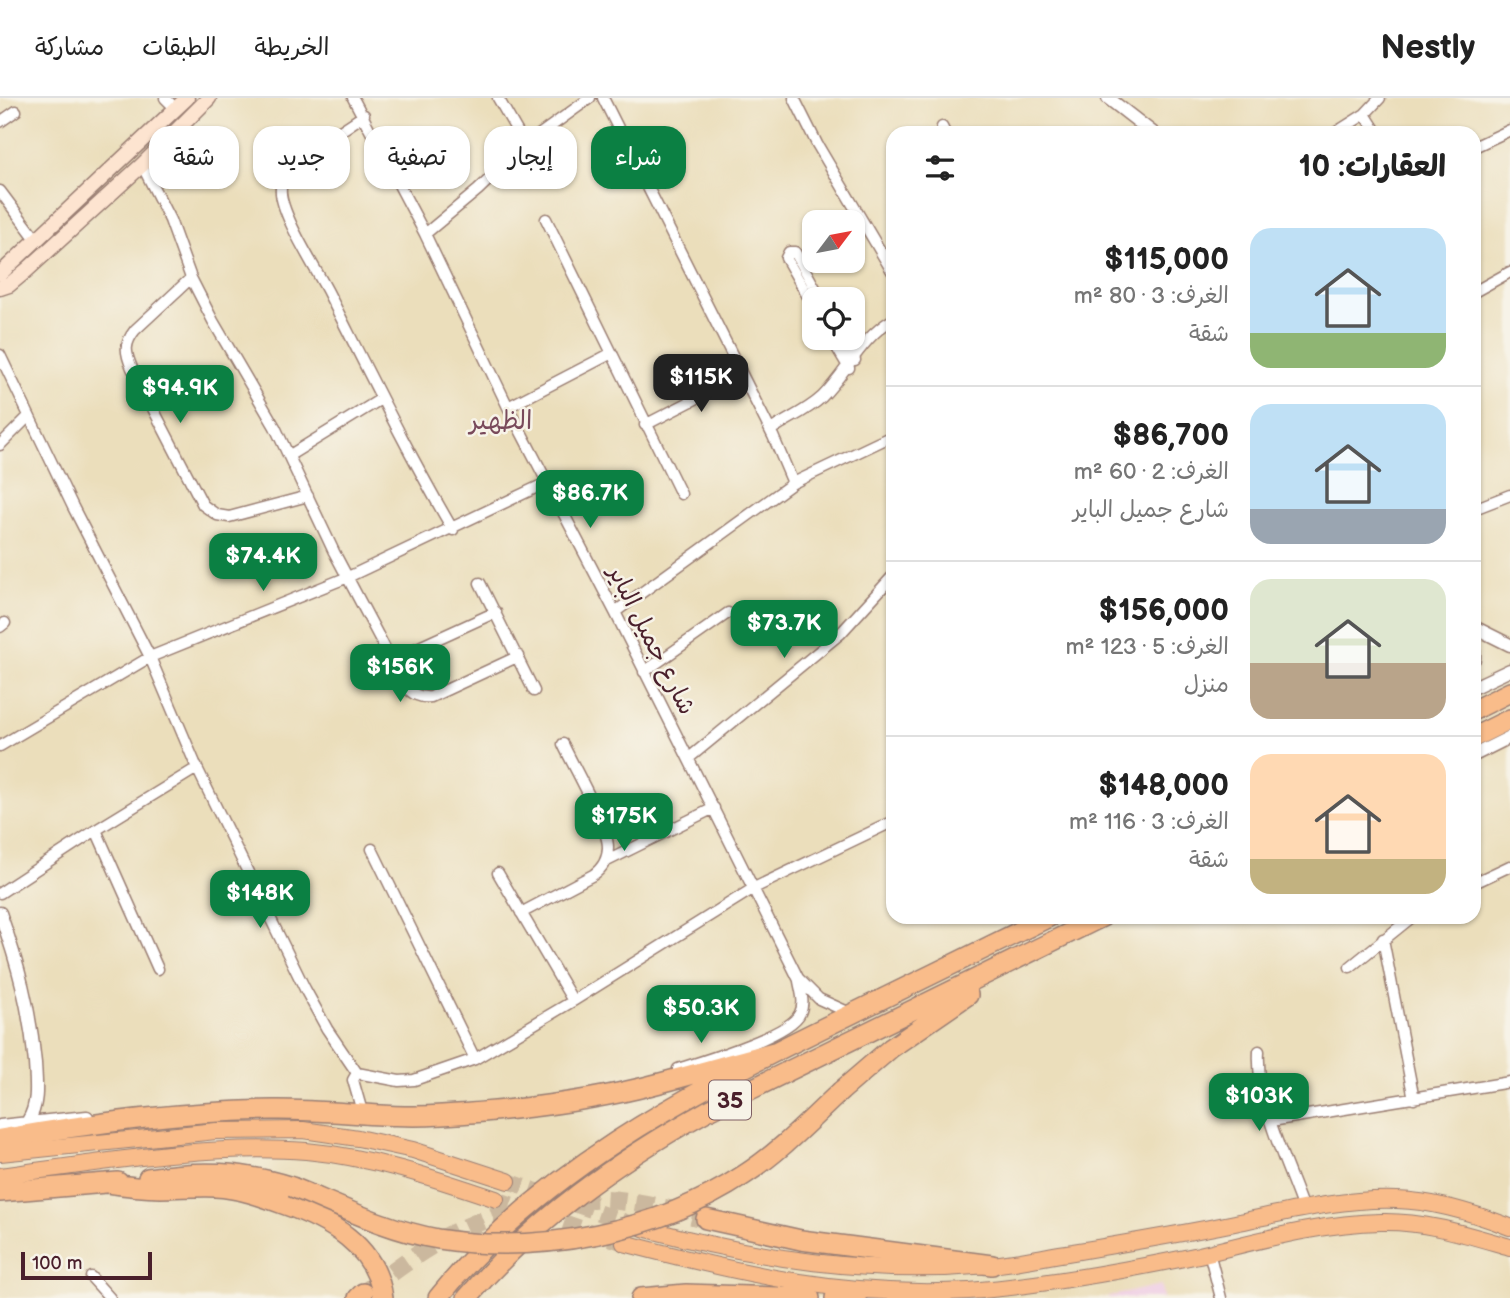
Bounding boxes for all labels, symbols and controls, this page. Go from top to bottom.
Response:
text: Nestly [1381,28,1475,68]
text: مشاركة [35,33,104,62]
text: الطبقات [142,33,217,62]
text: الخريطة [255,33,329,62]
chip: شقة [149,126,239,189]
chip: جديد [253,126,350,189]
chip: تصفية [364,126,470,189]
chip: إيجار [484,126,577,189]
chip: شراء [591,126,686,189]
icon: filters [921,149,959,187]
text: العقارات: 10 [1299,149,1446,185]
north arrow [802,210,864,273]
map controls [802,210,865,350]
text: $115,000 [1104,242,1229,278]
icon: home [1306,256,1390,340]
text: الغرف: 3 · 80 m² [1074,282,1229,310]
button: locate [802,287,865,350]
text: شقة [1189,320,1229,348]
pin: $115K [652,354,750,414]
text: $115K [669,363,733,391]
pin: $94.9K [123,366,237,425]
text: $94.9K [142,374,218,402]
district label: الظهير [468,406,532,437]
text: $86,700 [1112,418,1229,454]
icon: home [1306,432,1390,516]
text: الغرف: 2 · 60 m² [1074,458,1229,486]
pin: $86.7K [533,470,647,530]
text: $86.7K [552,479,628,507]
text: شارع جميل الباير [1073,496,1229,524]
pin: $74.4K [206,533,320,593]
text: $74.4K [225,542,301,570]
street label: شارع جميل الباير [599,559,701,720]
text: $156,000 [1098,593,1229,629]
pin: $73.7K [727,601,841,660]
icon: home [1306,607,1390,691]
text: $73.7K [747,609,821,637]
text: الغرف: 5 · 123 m² [1066,633,1229,661]
pin: $156K [351,644,449,704]
text: $156K [366,653,434,681]
text: منزل [1184,671,1229,699]
text: $148,000 [1098,768,1229,804]
icon: home [1306,782,1390,866]
pin: $175K [575,794,673,853]
text: $175K [591,802,657,830]
text: الغرف: 3 · 116 m² [1069,808,1229,836]
text: شقة [1189,846,1229,874]
pin: $148K [211,870,309,930]
text: $148K [226,879,294,907]
pin: $50.3K [644,986,758,1045]
text: $50.3K [663,994,739,1022]
pin: $103K [1210,1074,1308,1133]
road number: 35 [709,1080,751,1119]
text: $103K [1225,1082,1293,1110]
scale bar [21,1249,152,1281]
text: 100 m [32,1252,83,1275]

